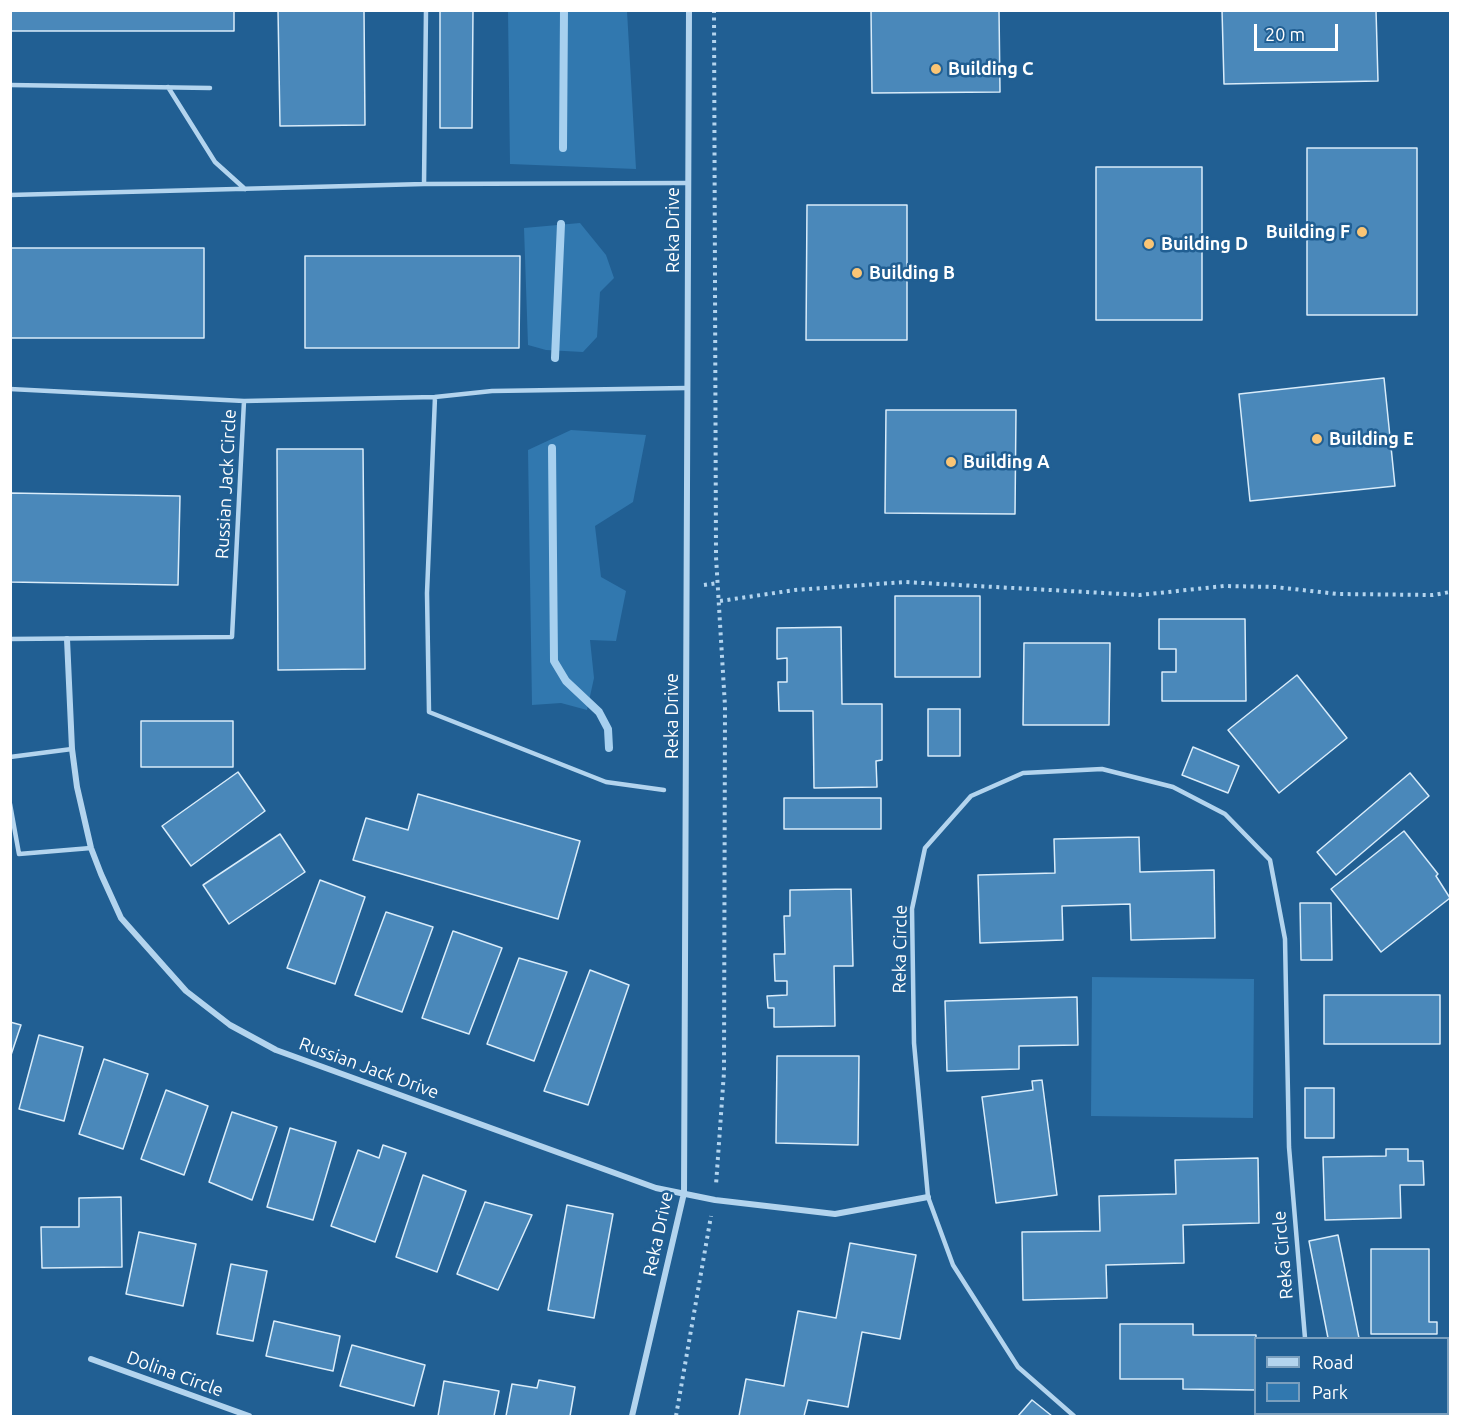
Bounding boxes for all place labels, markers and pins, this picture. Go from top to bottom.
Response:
place label: Building C [948,58,1034,80]
marker: Building C [929,62,943,76]
place label: Building F [1266,221,1350,243]
marker: Building F [1355,225,1369,239]
place label: Building D [1161,233,1248,255]
marker: Building D [1142,237,1156,251]
place label: Building B [869,262,955,284]
marker: Building B [850,266,864,280]
place label: Building E [1329,428,1414,450]
marker: Building E [1310,432,1324,446]
place label: Building A [963,451,1050,473]
marker: Building A [944,455,958,469]

